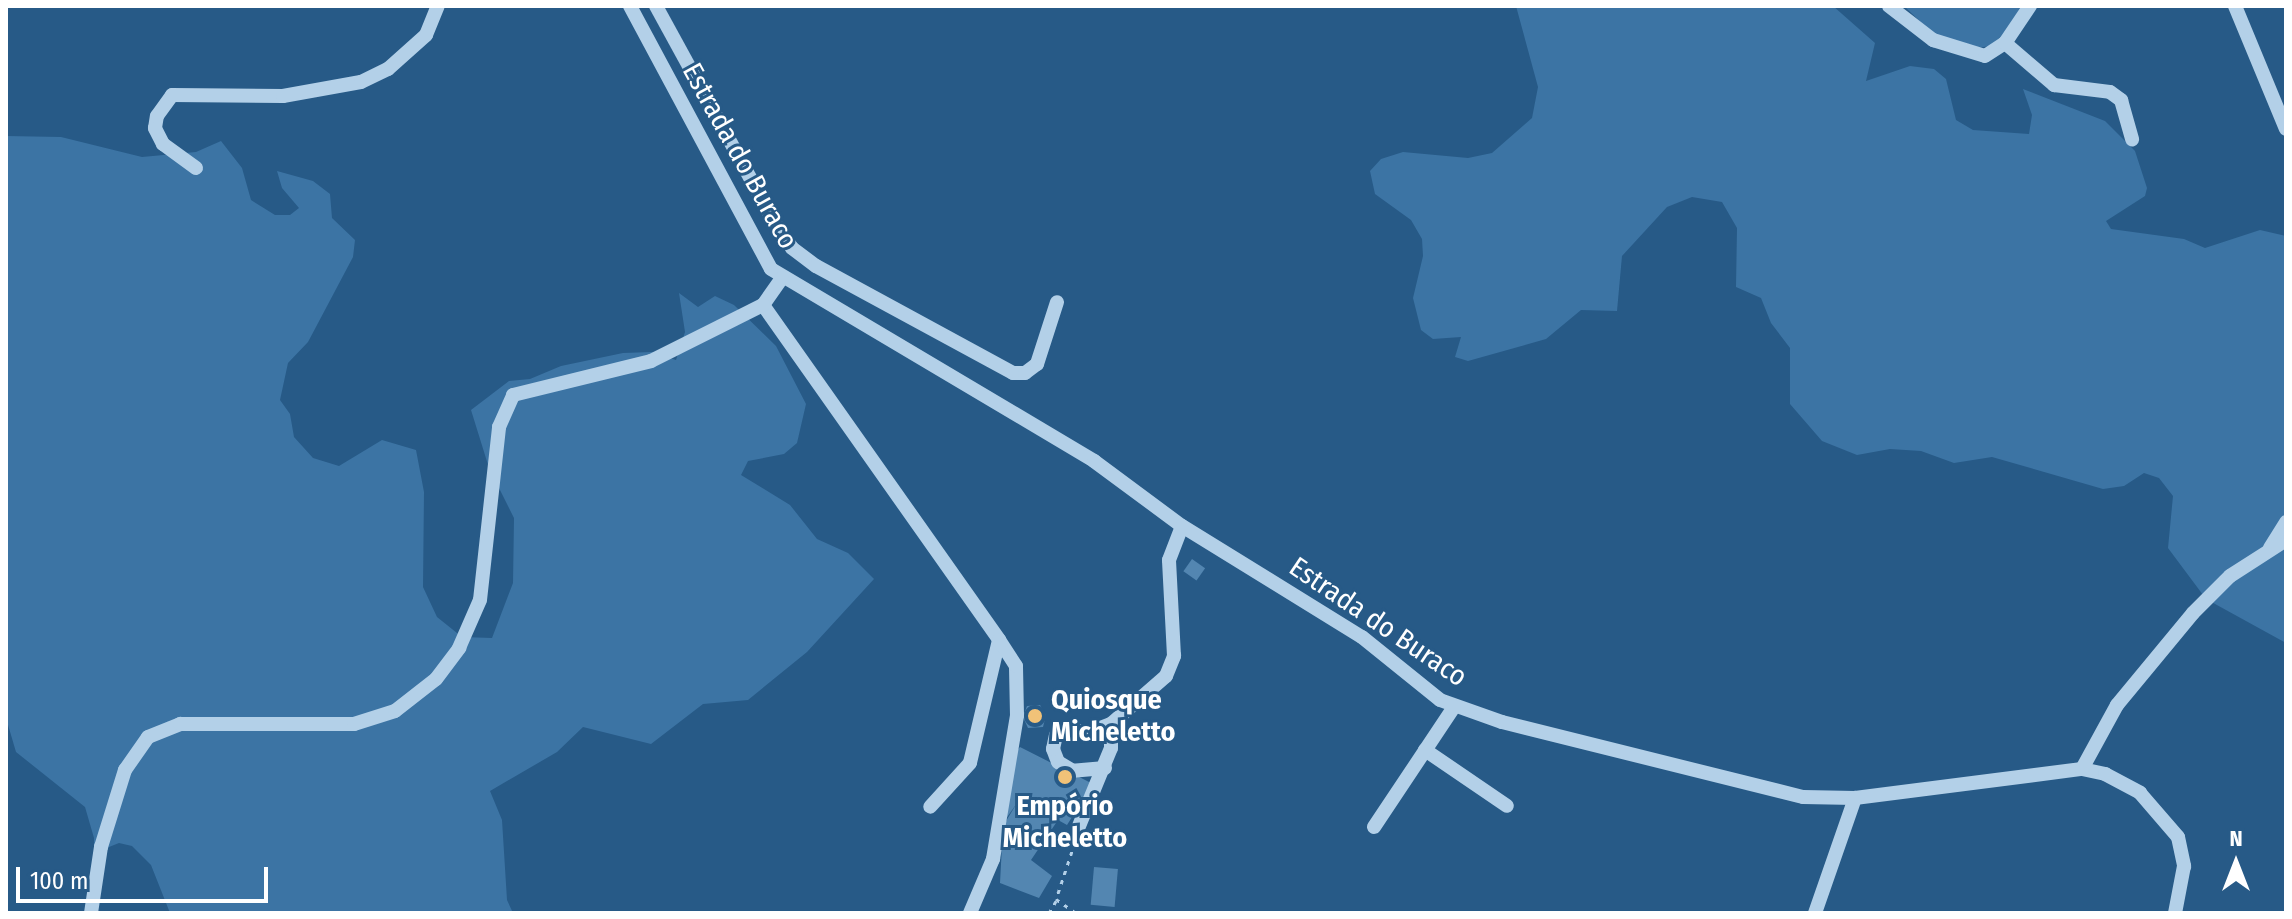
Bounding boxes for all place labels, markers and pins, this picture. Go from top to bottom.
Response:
place label: Quiosque Micheletto [1051,683,1175,749]
marker: Quiosque Micheletto [1026,707,1044,725]
marker: Empório Micheletto [1056,768,1074,786]
place label: Empório Micheletto [1003,789,1127,855]

